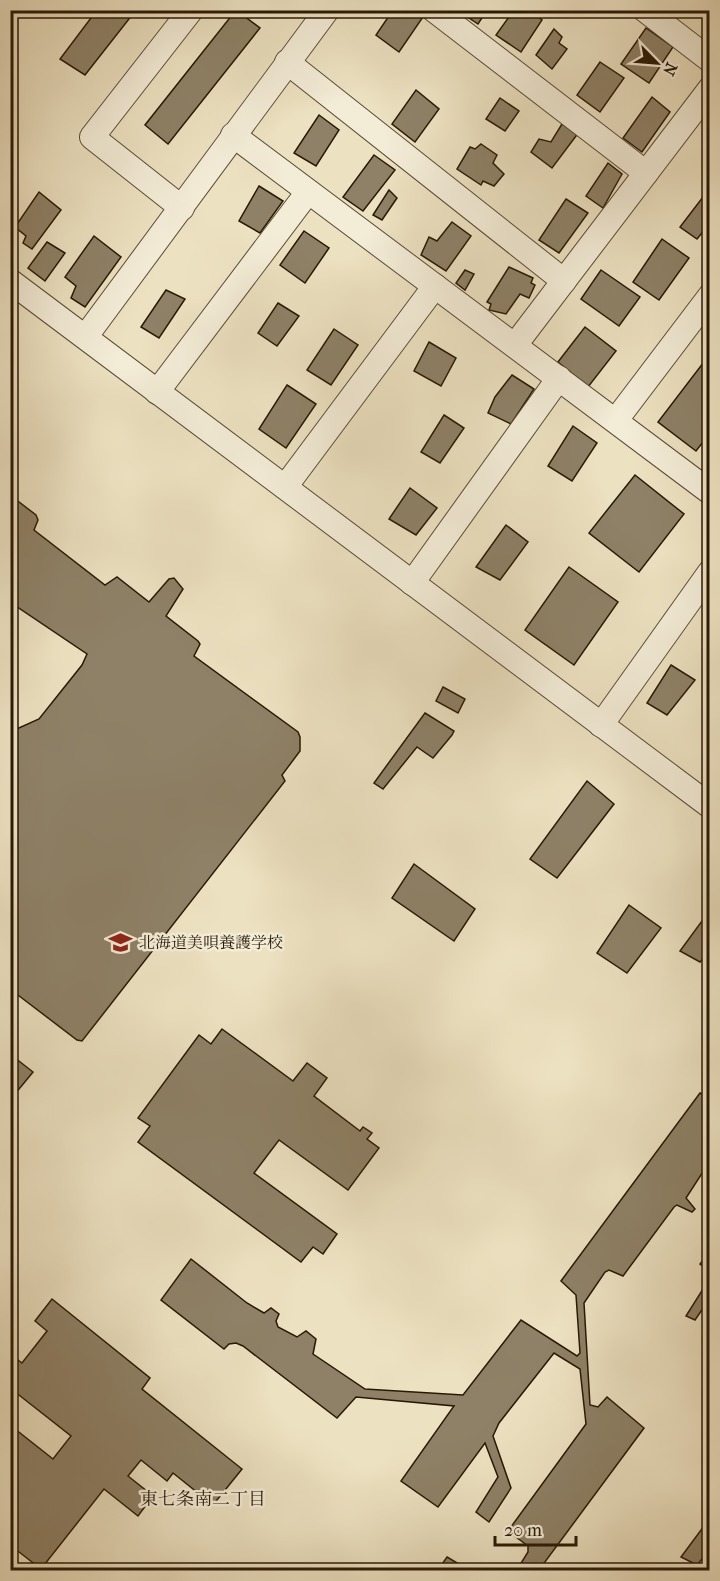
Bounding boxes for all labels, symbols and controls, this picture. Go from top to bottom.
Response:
north arrow [627,33,687,93]
text: N [659,60,681,79]
school or university icon: 北海道美唄養護学校 [108,929,134,955]
place label: 北海道美唄養護学校 [139,933,283,952]
district label: 東七条南二丁目 [140,1489,266,1510]
scale bar [495,1509,576,1547]
text: 20 m [504,1520,542,1541]

